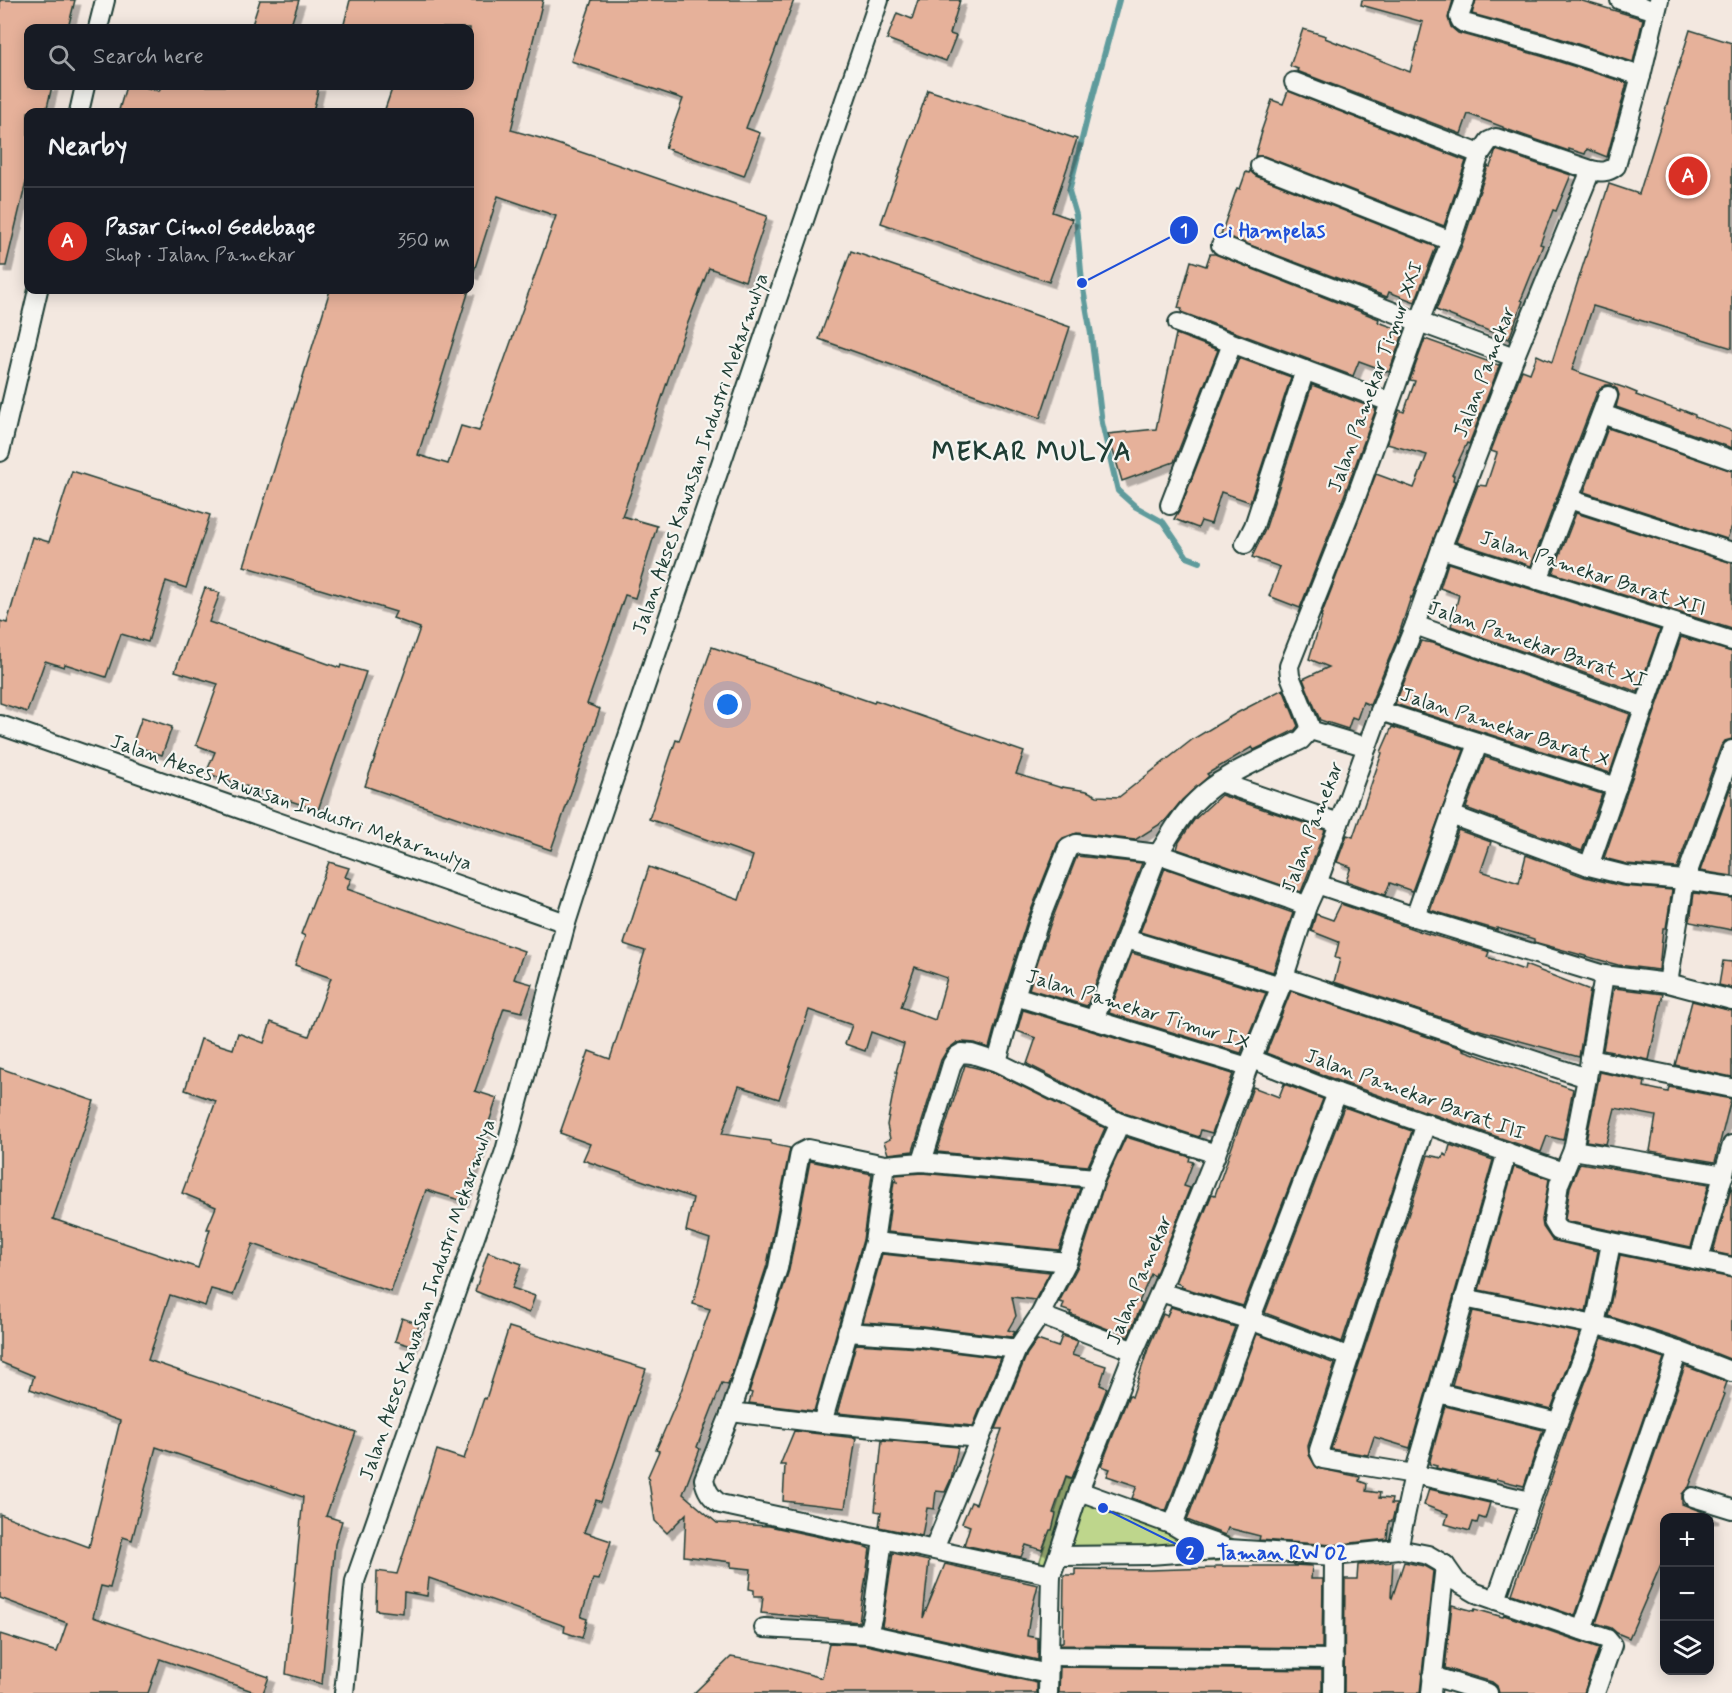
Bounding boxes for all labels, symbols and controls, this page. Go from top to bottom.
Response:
search box [24,24,474,90]
icon: search [45,41,78,74]
text: Search here [93,43,204,71]
text: Nearby [48,130,127,164]
pin: A [1668,154,1708,198]
callout: Ci Hampelas [1169,210,1338,249]
text: Pasar Cimol Gedebage [105,214,315,242]
text: Ci Hampelas [1213,217,1326,245]
text: 1 [1180,219,1188,243]
text: A [61,228,74,255]
text: 350 m [397,228,450,255]
text: Shop · Jalan Pamekar [105,242,296,269]
street label: Jalan Pamekar Timur XXI [1322,258,1430,496]
street label: Jalan Akses Kawasan Industri Mekarmulya [626,270,776,638]
street label: Jalan Pamekar [1448,302,1522,442]
district label: MEKAR MULYA [932,436,1132,470]
street label: Jalan Pamekar Barat XII [1477,525,1709,623]
street label: Jalan Pamekar Barat XI [1424,595,1651,695]
street label: Jalan Pamekar Barat X [1397,681,1613,775]
your location [713,690,742,719]
street label: Jalan Akses Kawasan Industri Mekarmulya [107,728,475,878]
street label: Jalan Pamekar [1276,757,1350,897]
street label: Jalan Pamekar Timur IX [1023,963,1253,1057]
street label: Jalan Pamekar Barat III [1301,1043,1529,1147]
street label: Jalan Akses Kawasan Industri Mekarmulya [353,1116,503,1484]
street label: Jalan Pamekar [1101,1211,1179,1349]
map controls [1660,1513,1714,1675]
button: + [1660,1513,1714,1567]
callout: Taman RW 02 [1175,1532,1359,1571]
text: Taman RW 02 [1217,1539,1347,1567]
text: 2 [1186,1541,1195,1565]
button: − [1660,1567,1714,1621]
button: layers [1660,1621,1714,1675]

